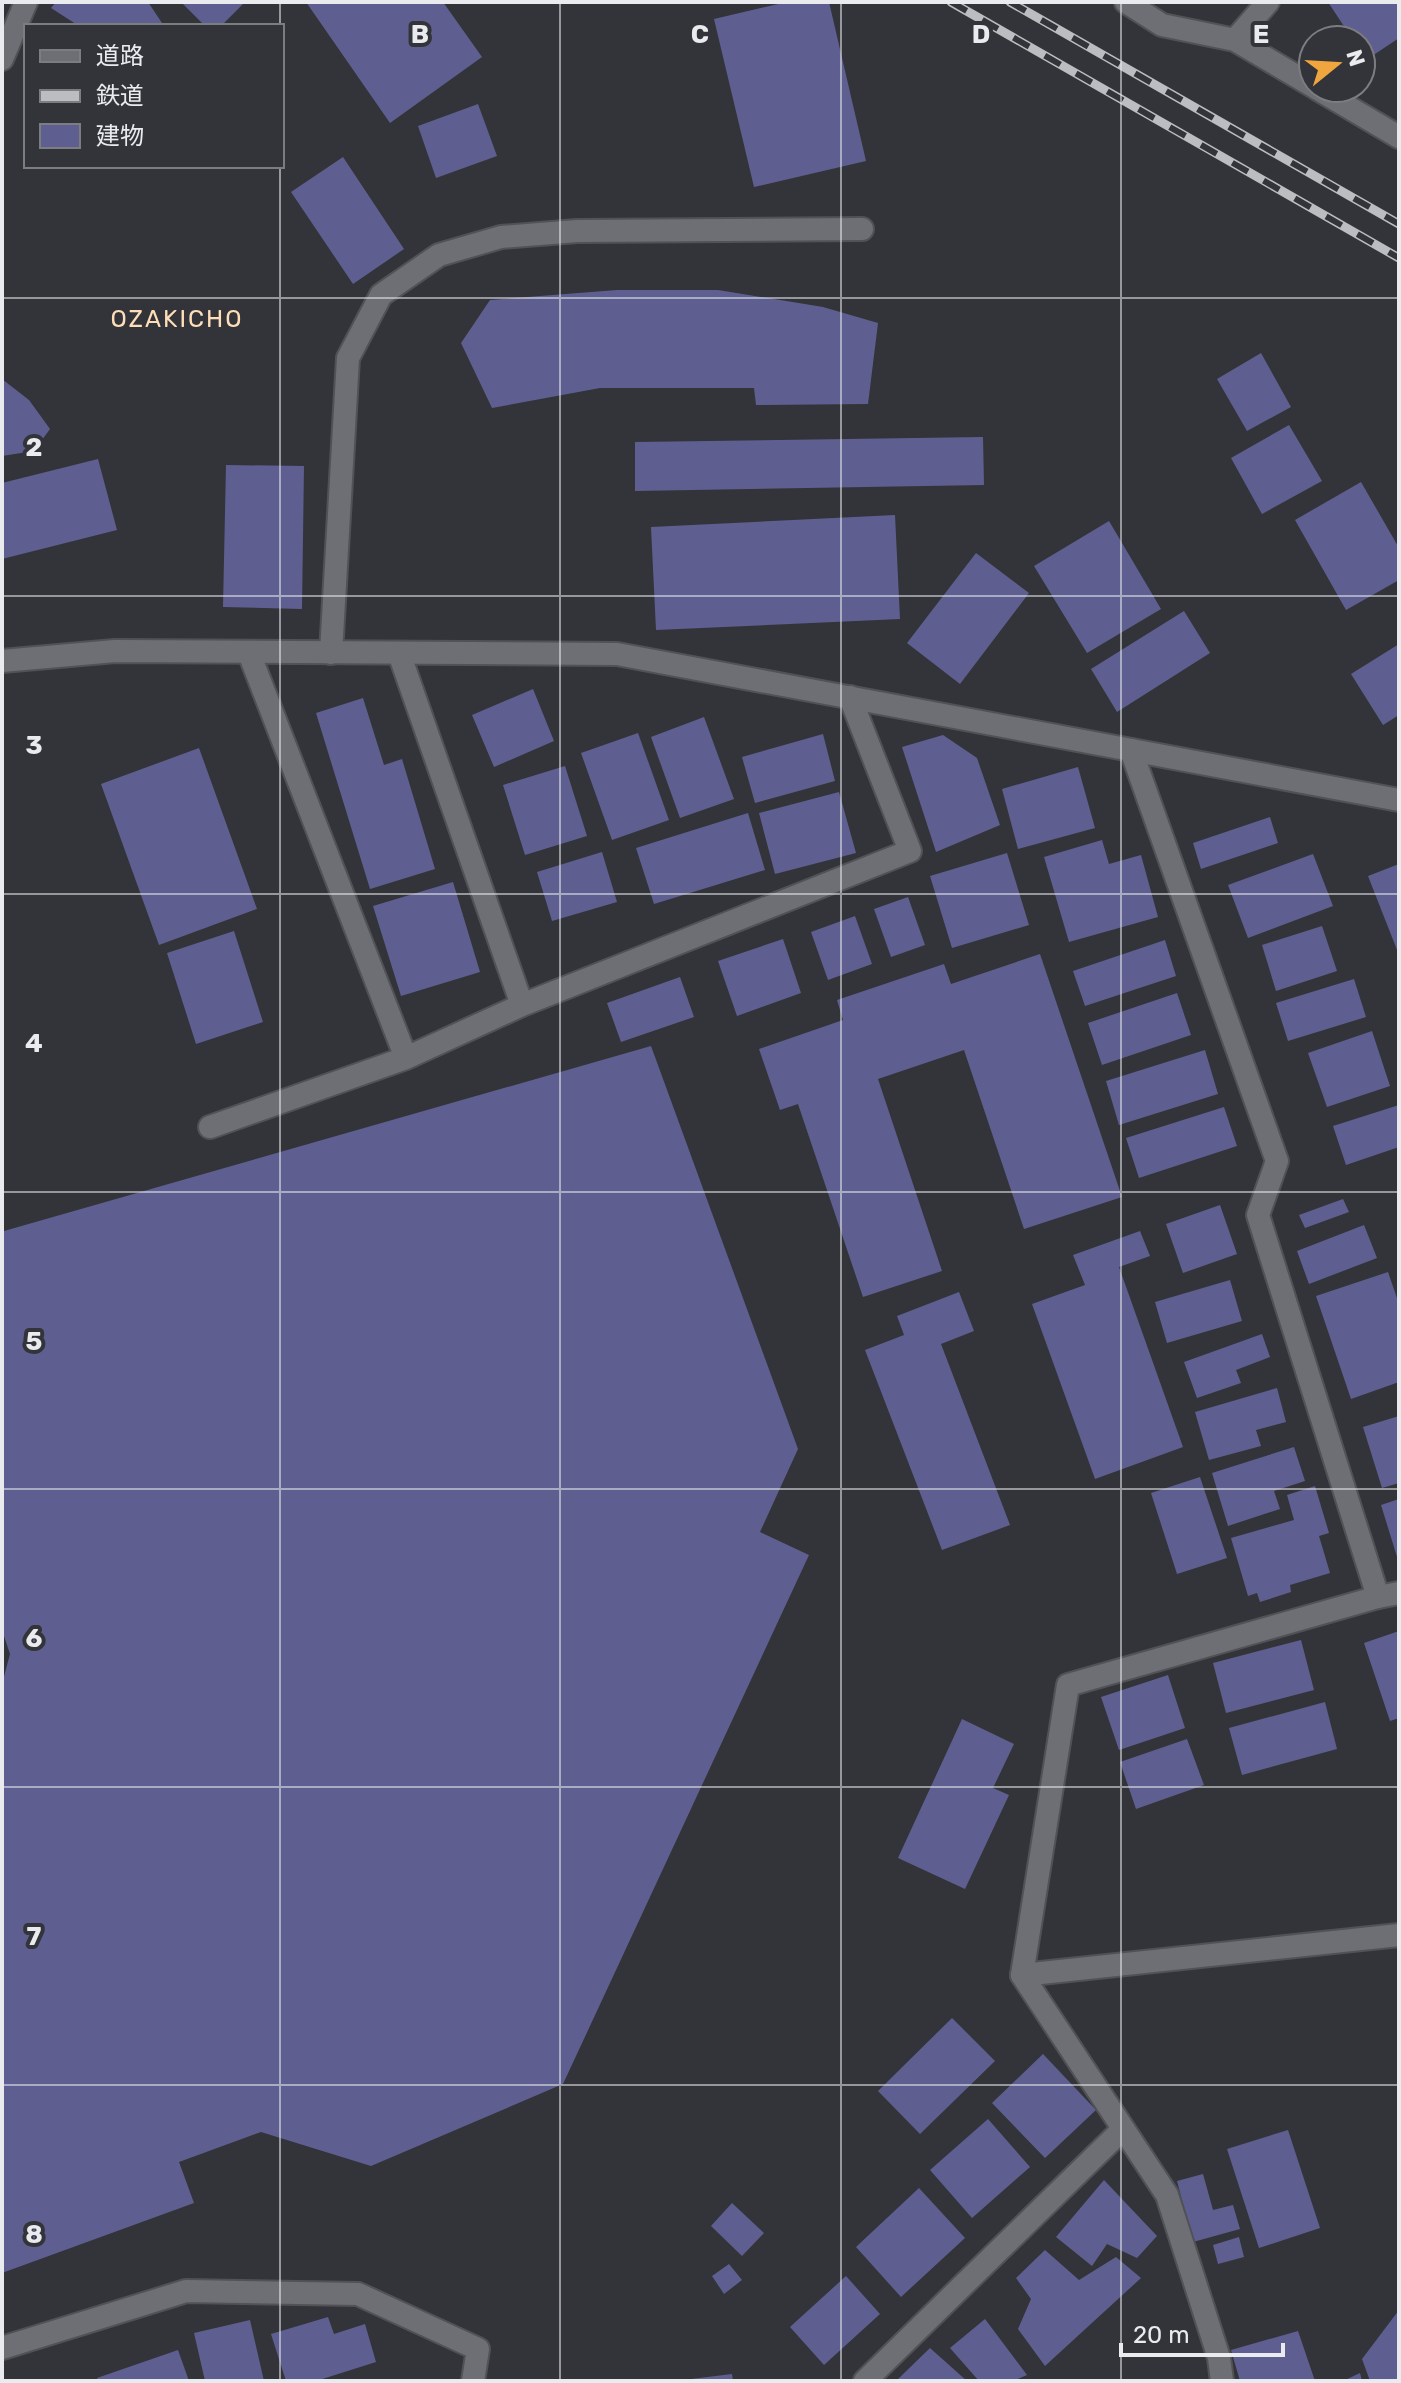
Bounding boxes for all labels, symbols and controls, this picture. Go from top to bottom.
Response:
text: B [411,19,429,50]
text: C [691,19,709,50]
text: D [972,19,990,50]
text: E [1253,19,1269,50]
legend [24,24,284,168]
north arrow [1297,24,1377,104]
text: 道路 [96,42,144,70]
text: N [1340,46,1371,70]
text: 鉄道 [96,82,144,110]
text: 建物 [96,122,144,150]
district label: OZAKICHO [111,305,243,333]
text: 2 [26,432,42,463]
text: 3 [25,730,43,761]
text: 4 [25,1028,43,1059]
text: 5 [26,1326,42,1357]
text: 6 [26,1623,43,1654]
text: 7 [27,1921,42,1952]
text: 8 [25,2219,43,2250]
scale bar [1121,2307,1283,2357]
text: 20 m [1133,2321,1190,2349]

